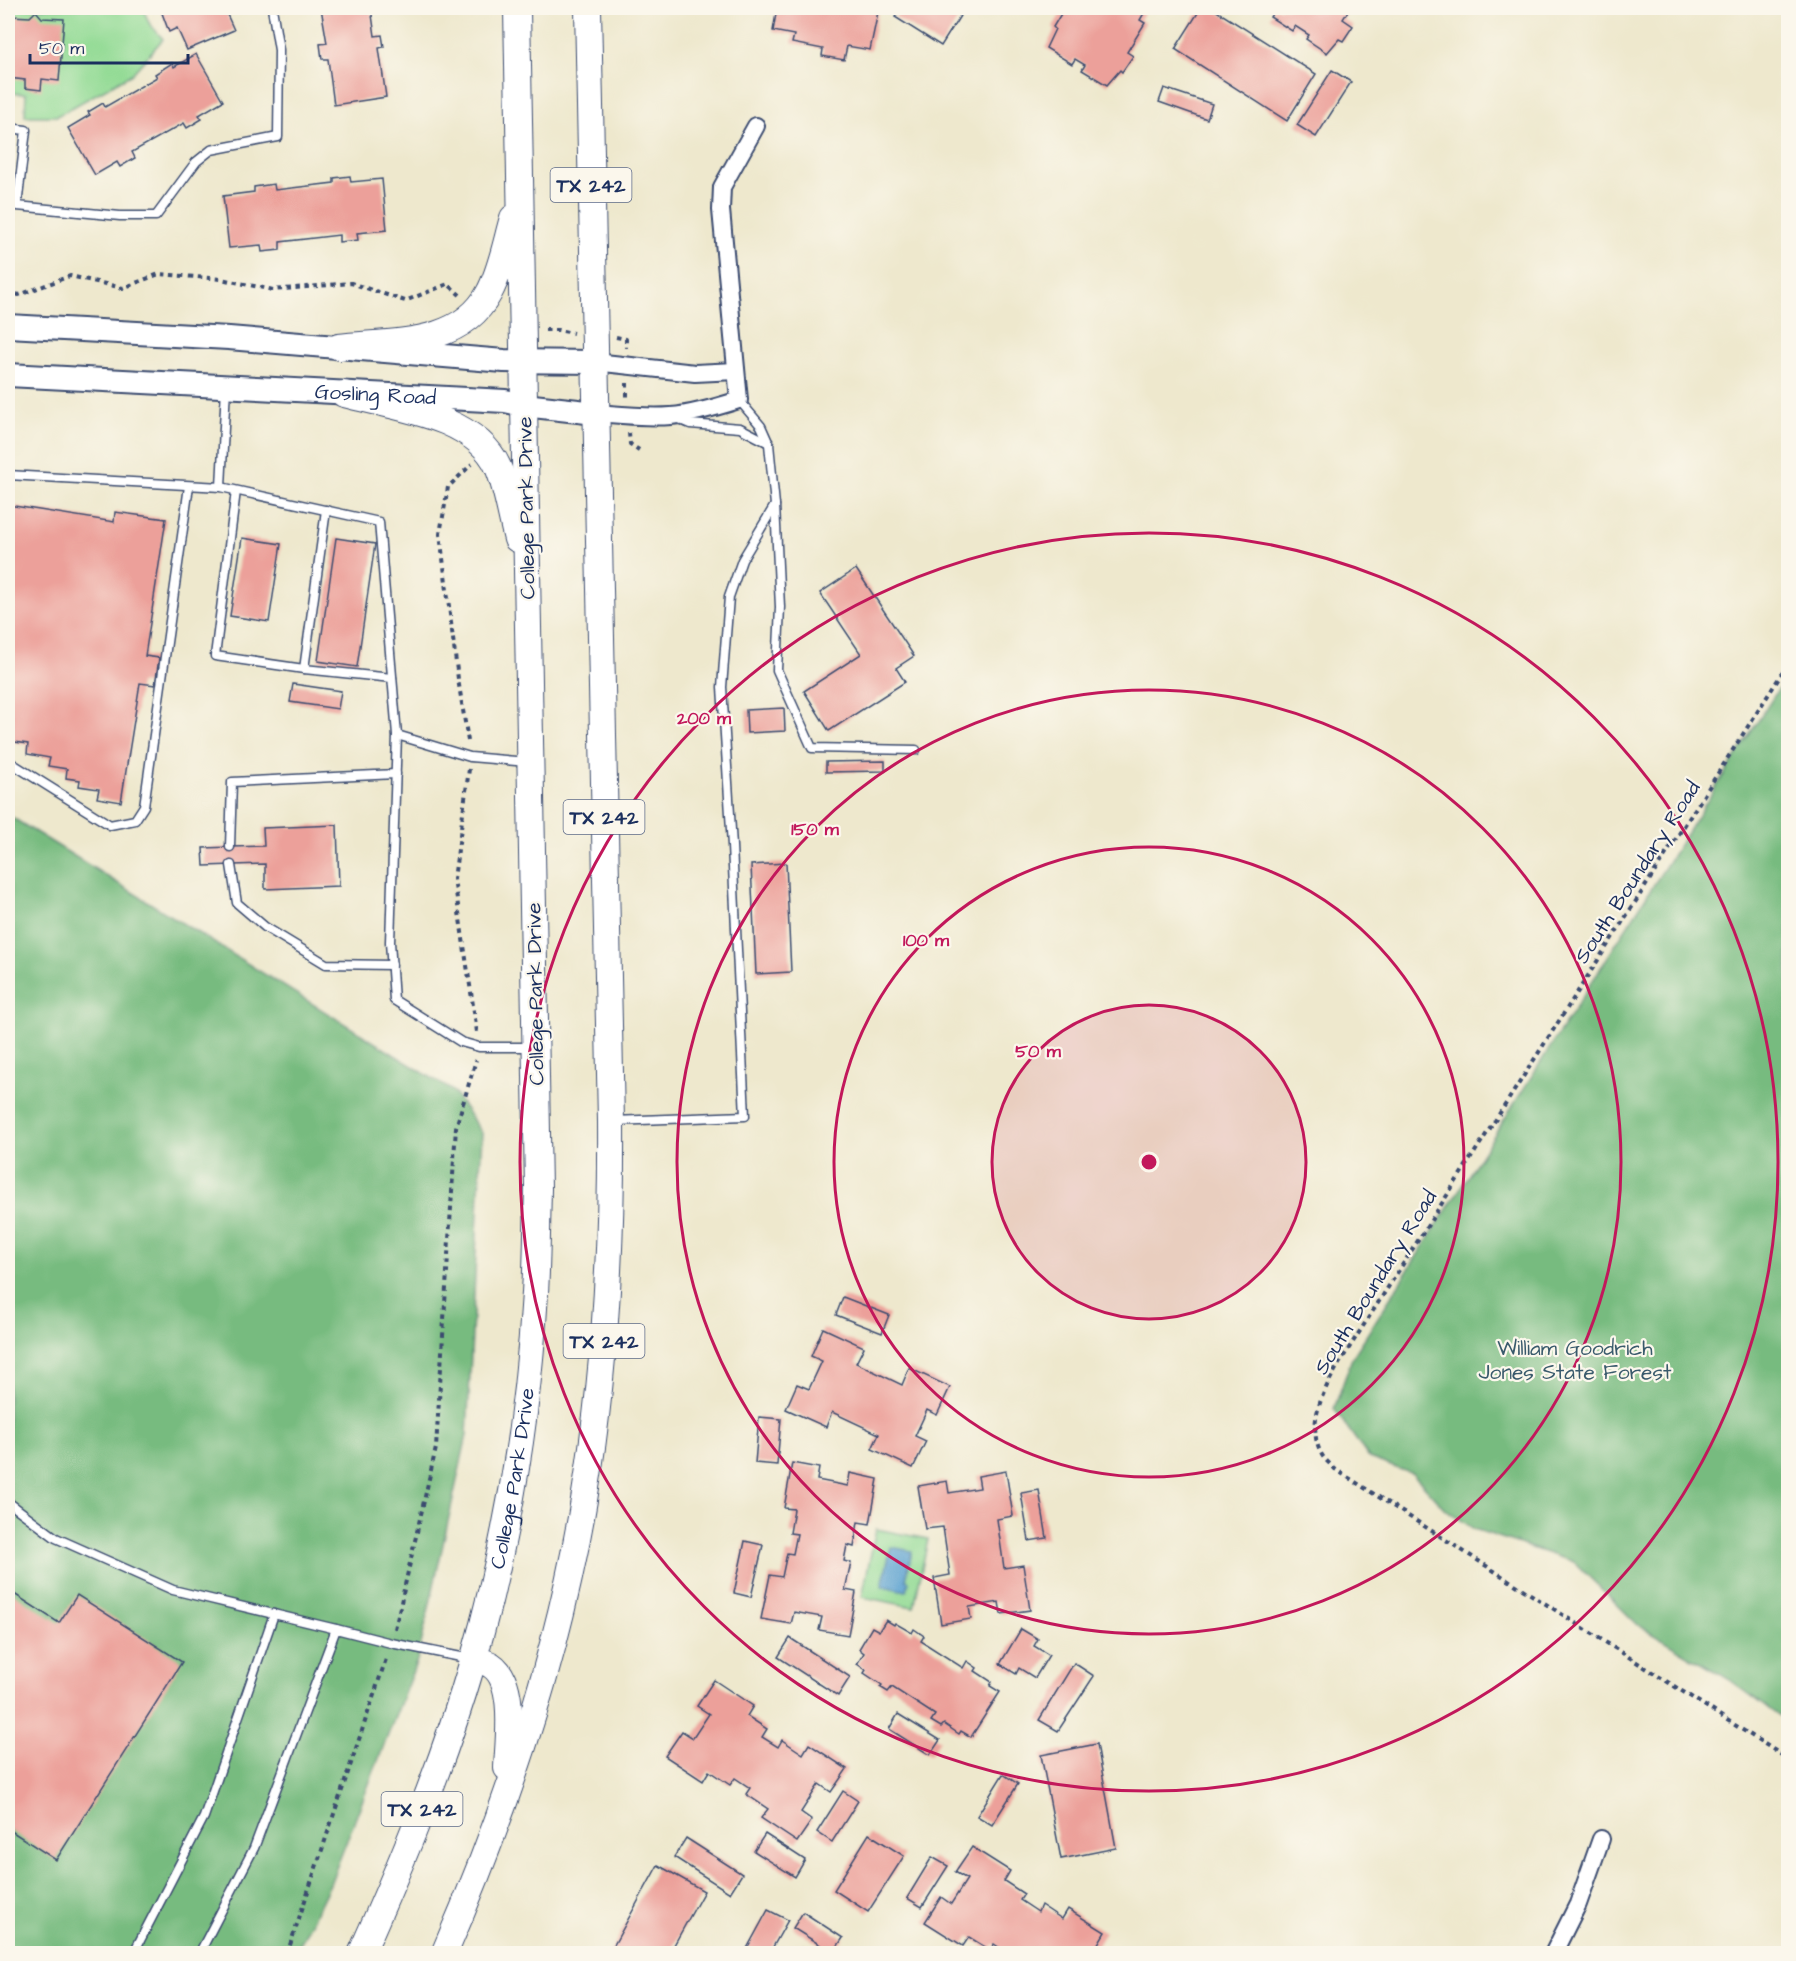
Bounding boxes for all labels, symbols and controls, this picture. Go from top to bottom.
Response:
scale bar [30,27,188,65]
text: 50 m [39,36,84,61]
road number: TX 242 [550,168,632,202]
street label: Gosling Road [314,377,437,412]
street label: College Park Drive [510,416,545,600]
text: 200 m [676,706,732,731]
street label: South Boundary Road [1567,775,1709,970]
road number: TX 242 [564,800,644,834]
text: 150 m [791,817,840,842]
street label: College Park Drive [519,902,554,1086]
text: 100 m [903,928,950,953]
text: 50 m [1015,1039,1062,1064]
centre of rings [1139,1152,1159,1172]
street label: South Boundary Road [1307,1184,1446,1381]
road number: TX 242 [564,1324,644,1358]
park label: William Goodrich Jones State Forest [1479,1334,1672,1387]
street label: College Park Drive [483,1386,542,1572]
road number: TX 242 [382,1792,462,1826]

